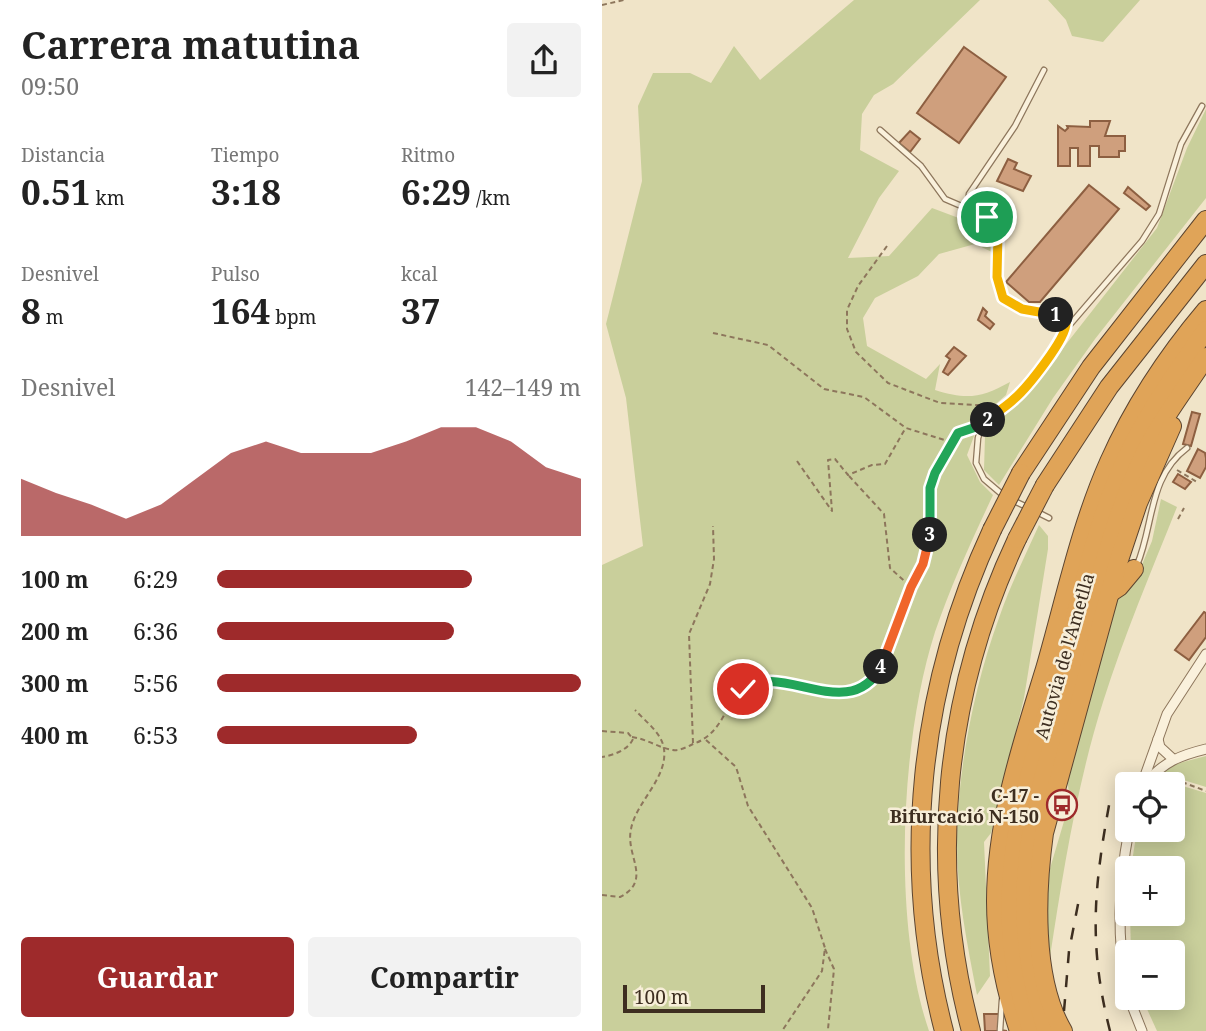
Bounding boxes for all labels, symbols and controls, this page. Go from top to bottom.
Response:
text: Carrera matutina [21,18,360,70]
button: share [507,23,581,97]
text: 09:50 [21,70,79,102]
text: Distancia [21,142,105,168]
text: Tiempo [211,142,279,168]
text: Ritmo [401,142,455,168]
text: 0.51 [21,168,91,215]
text: 3:18 [211,168,281,215]
text: 6:29 [401,168,471,215]
text: km [91,185,125,211]
text: /km [471,185,510,211]
pin [957,187,1017,247]
icon: arrive [968,198,1006,236]
text: Desnivel [21,261,99,287]
text: Pulso [211,261,260,287]
text: kcal [401,261,438,287]
text: 8 [21,287,41,334]
text: 164 [211,287,270,334]
text: 37 [401,287,441,334]
pin: 1 [1038,298,1074,332]
text: 1 [1050,301,1061,327]
text: m [41,304,64,330]
text: bpm [270,304,317,330]
text: Desnivel [21,371,115,403]
text: 142–149 m [465,371,581,403]
pin: 2 [970,402,1006,438]
text: 2 [982,406,993,432]
pin: 3 [912,518,948,552]
text: 3 [924,521,935,547]
text: 100 m [21,563,89,595]
text: 6:29 [133,563,178,595]
street label: Autovia de l'Ametlla [1029,570,1099,742]
text: 200 m [21,615,89,647]
text: 6:36 [133,615,178,647]
pin: 4 [864,650,898,684]
text: 4 [875,653,886,679]
pin [713,659,773,719]
text: 300 m [21,667,89,699]
text: 5:56 [133,667,178,699]
icon: check [724,670,762,708]
text: 400 m [21,719,89,751]
text: 6:53 [133,719,178,751]
map controls [1115,772,1185,1010]
button: locate [1115,772,1185,842]
place label: C-17 - Bifurcació N-150 [890,783,1039,828]
bus stop icon: C-17 - Bifurcació N-150 [1045,788,1079,822]
button: + [1115,856,1185,926]
button: Guardar [21,937,294,1017]
button: Compartir [308,937,581,1017]
button: − [1115,940,1185,1010]
scale bar [623,982,765,1014]
text: 100 m [634,984,689,1010]

